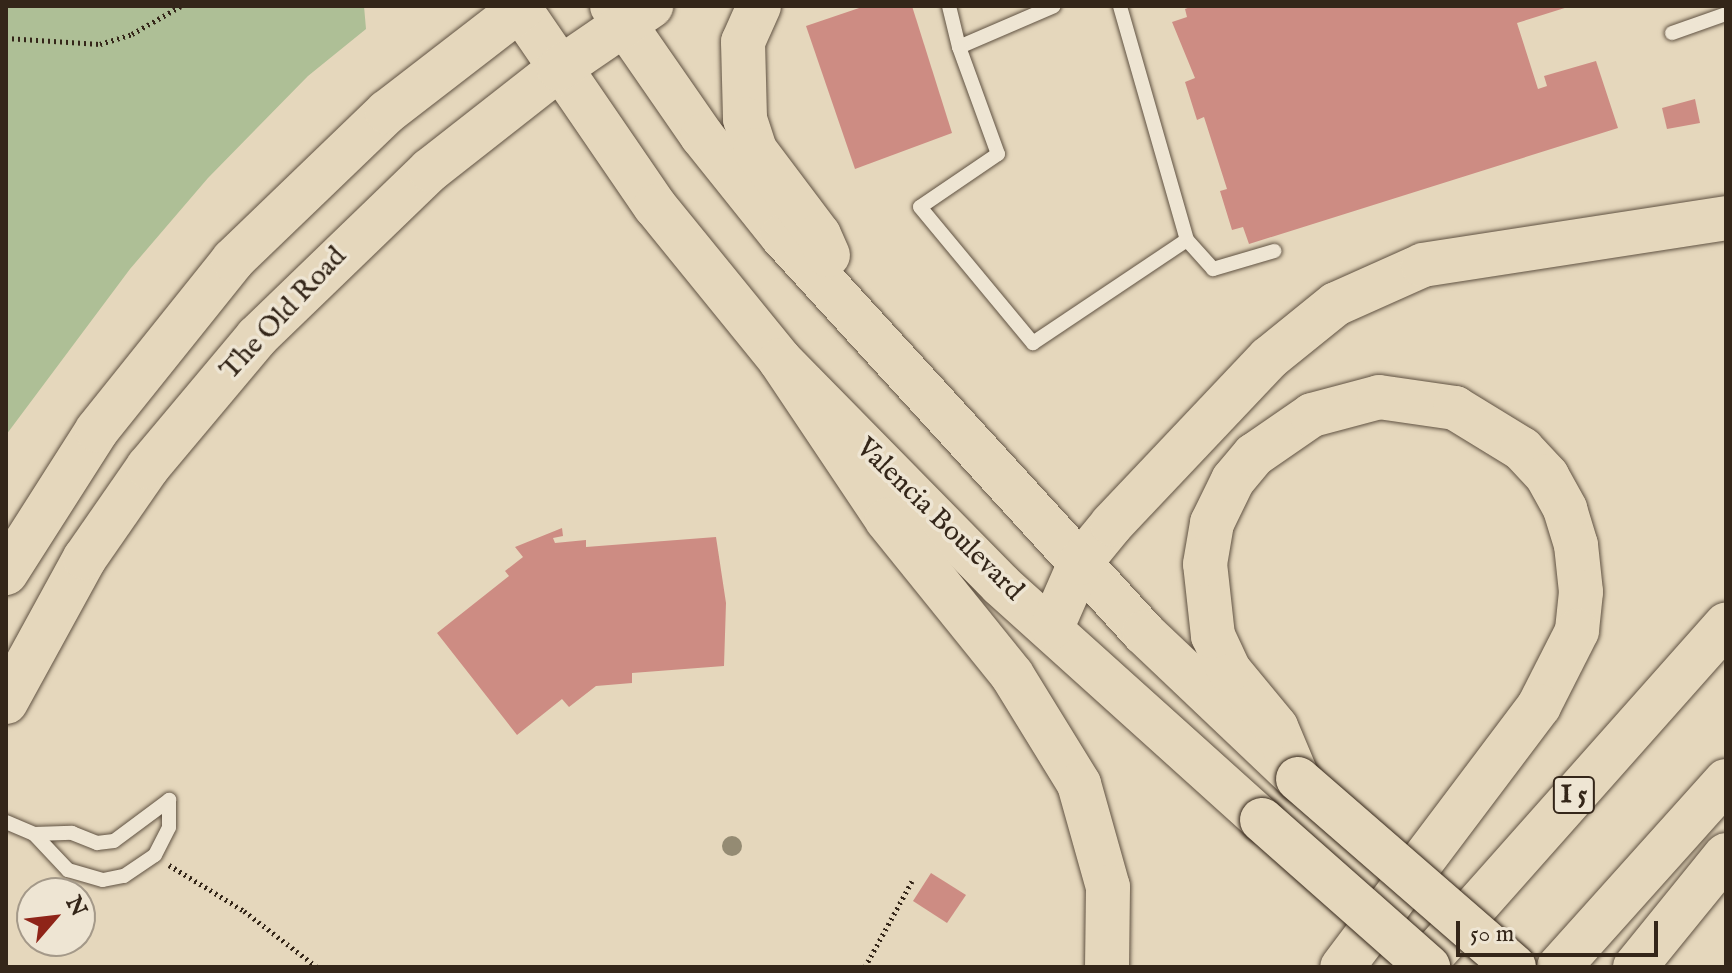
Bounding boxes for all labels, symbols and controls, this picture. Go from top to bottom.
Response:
street label: The Old Road [214,241,354,387]
street label: Valencia Boulevard [848,432,1030,608]
road number: I 5 [1552,773,1596,817]
north arrow [16,877,96,957]
text: N [59,892,92,922]
scale bar [1460,905,1662,955]
text: 50 m [1470,919,1514,950]

